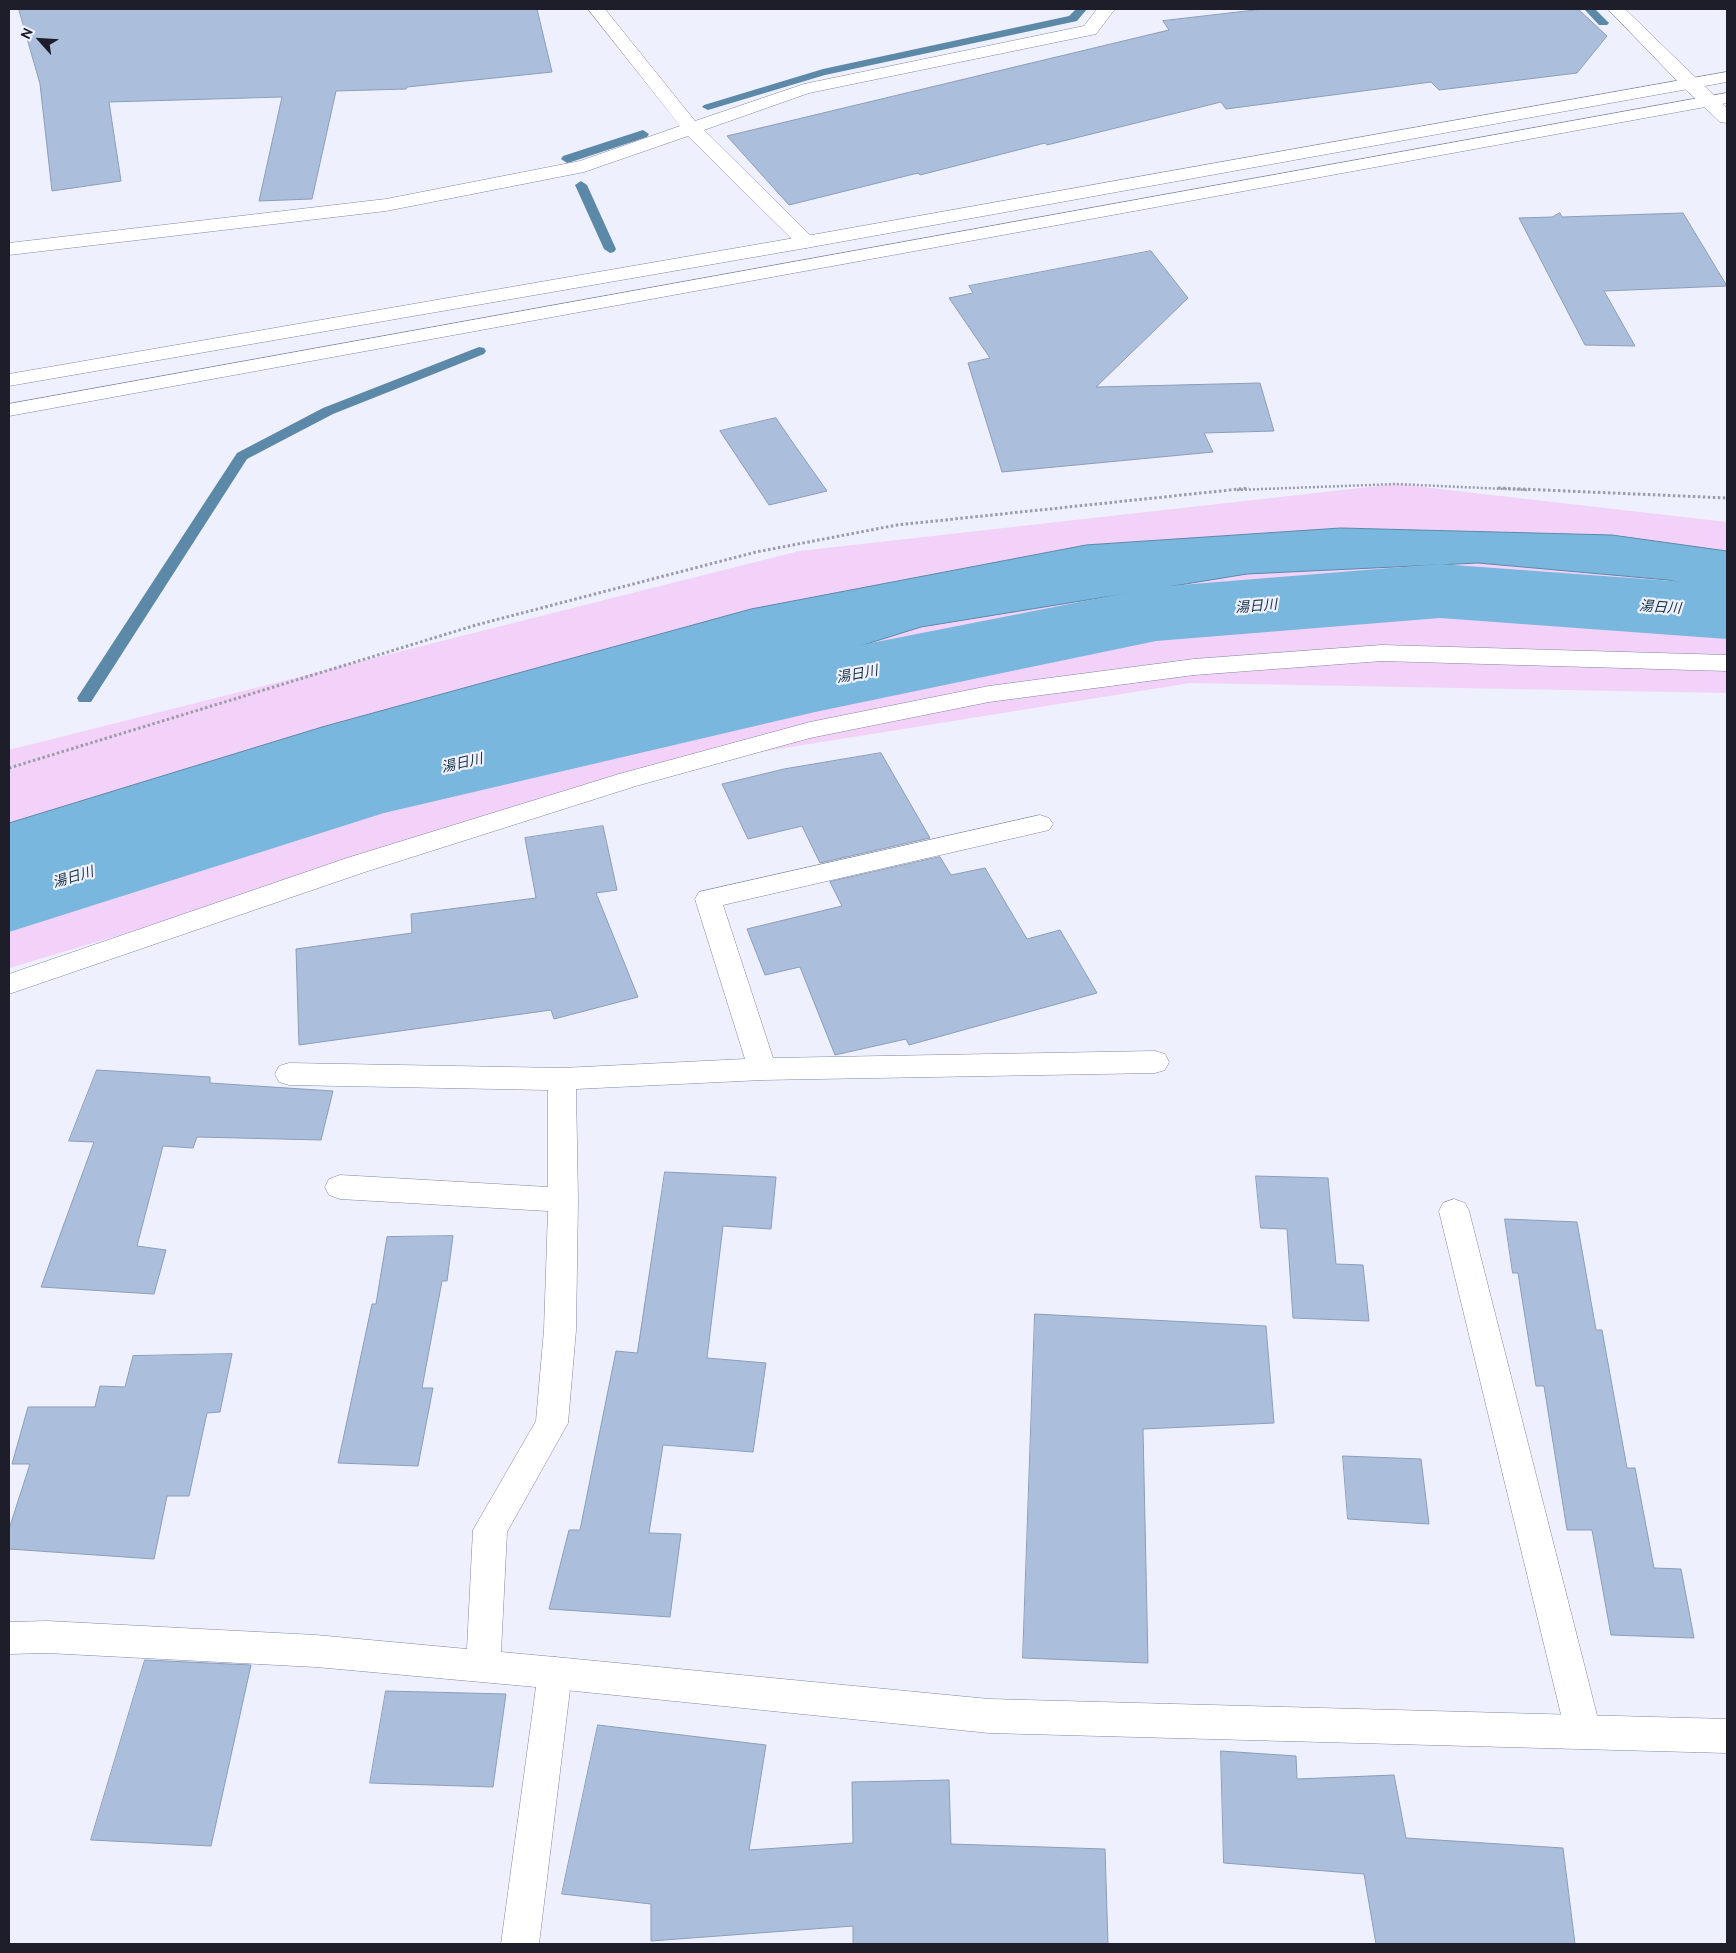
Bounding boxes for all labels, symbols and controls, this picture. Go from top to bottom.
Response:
north arrow [15,15,65,65]
text: N [17,25,36,42]
water label: 湯日川 [1234,596,1278,616]
water label: 湯日川 [1638,597,1682,617]
water label: 湯日川 [835,662,879,686]
water label: 湯日川 [440,750,484,776]
water label: 湯日川 [50,863,96,891]

